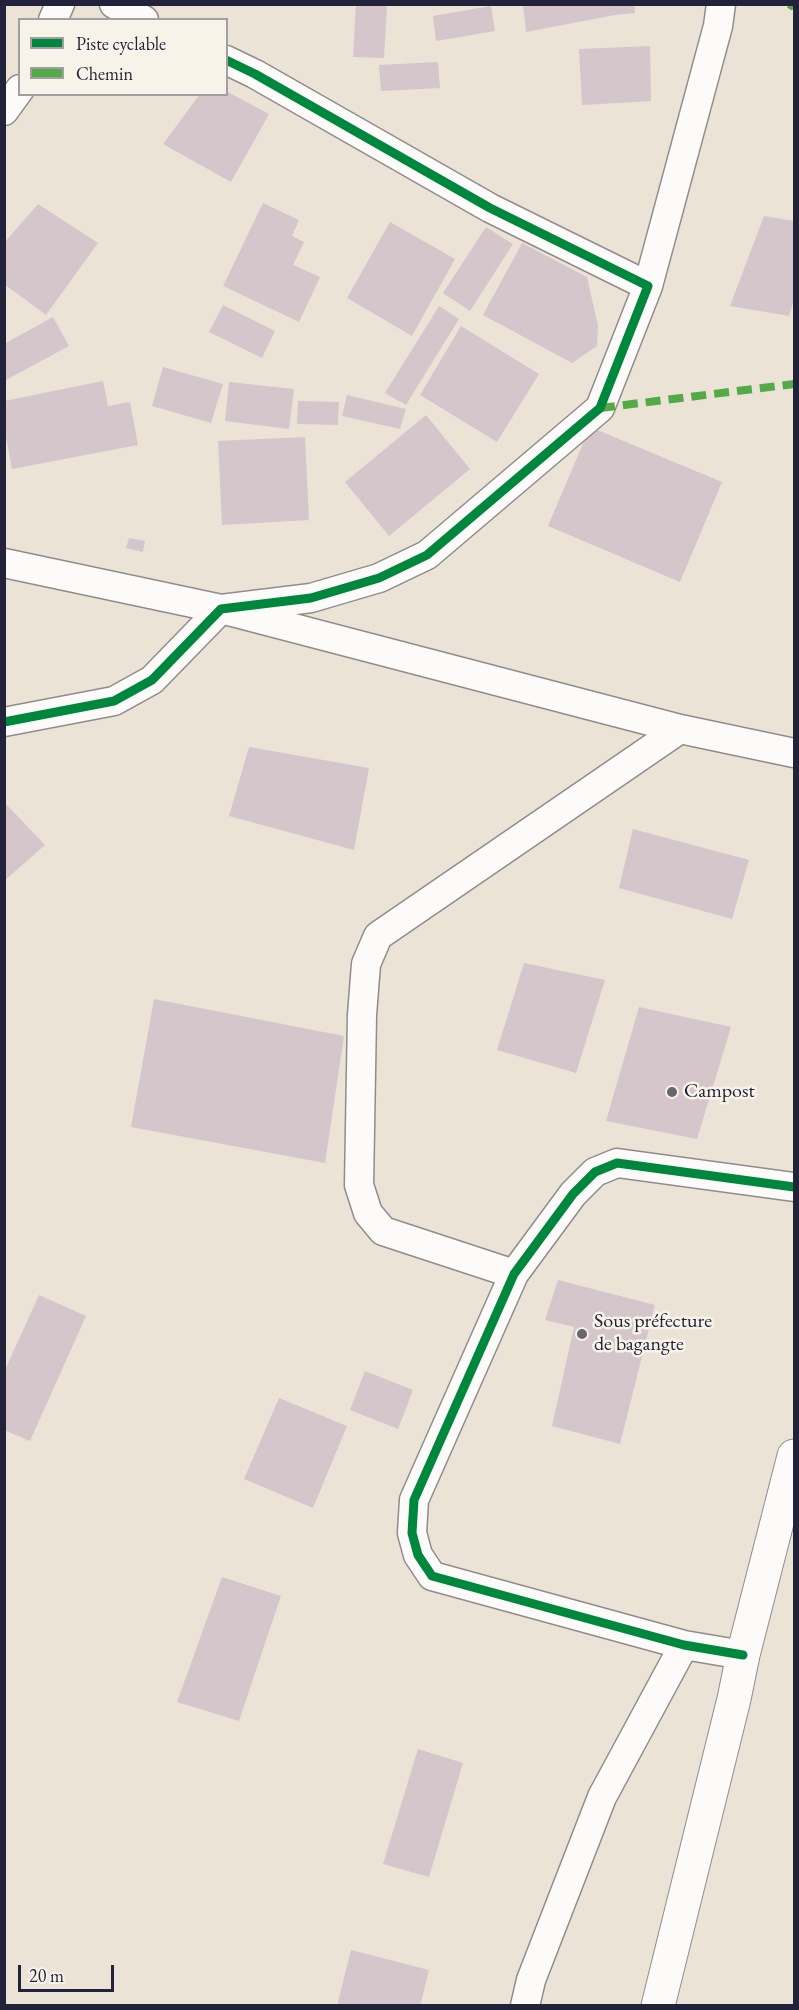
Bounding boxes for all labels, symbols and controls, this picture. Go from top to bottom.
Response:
legend [18,18,228,96]
text: Piste cyclable [76,32,166,55]
text: Chemin [76,62,133,85]
place label: Campost [684,1080,755,1104]
marker: Campost [665,1085,679,1099]
place label: Sous préfecture de bagangte [594,1310,712,1357]
marker: Sous préfecture de bagangte [575,1327,589,1341]
scale bar [21,1953,117,1991]
text: 20 m [29,1964,64,1987]

